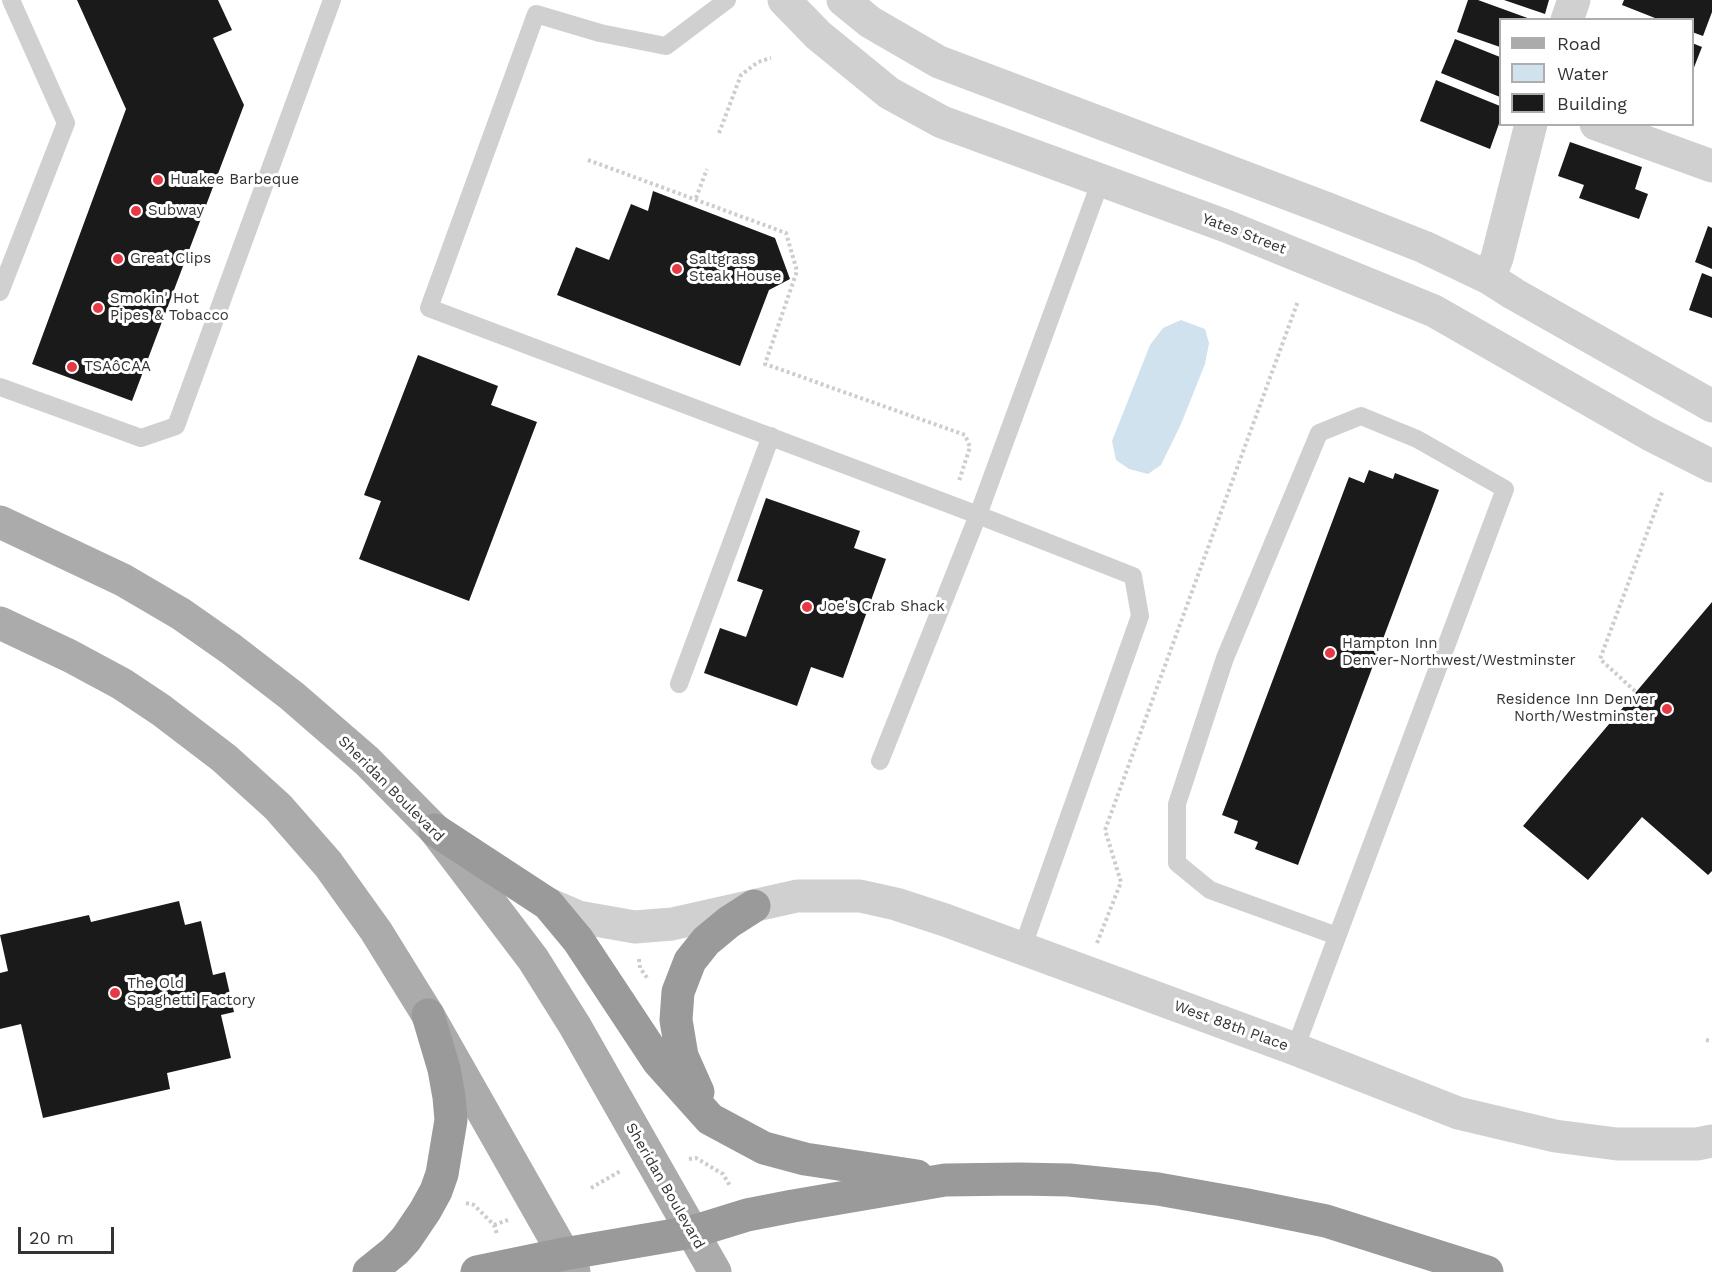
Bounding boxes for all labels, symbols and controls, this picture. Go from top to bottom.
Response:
legend [1499,18,1694,126]
text: Road [1557,33,1601,54]
text: Water [1557,63,1609,84]
text: Building [1557,93,1627,114]
place label: Huakee Barbeque [170,171,299,189]
marker: Huakee Barbeque [151,173,165,187]
place label: Subway [148,202,204,220]
marker: Subway [129,204,143,218]
street label: Yates Street [1199,210,1289,258]
place label: Great Clips [130,250,211,268]
place label: Saltgrass Steak House [689,251,781,286]
marker: Great Clips [111,252,125,266]
marker: Saltgrass Steak House [670,262,684,276]
place label: Smokin' Hot Pipes & Tobacco [110,290,229,325]
marker: Smokin' Hot Pipes & Tobacco [91,301,105,315]
place label: TSAôCAA [84,358,151,376]
marker: TSAôCAA [65,360,79,374]
place label: Joe's Crab Shack [819,598,945,616]
marker: Joe's Crab Shack [800,600,814,614]
place label: Hampton Inn Denver-Northwest/Westminster [1342,635,1576,670]
marker: Hampton Inn Denver-Northwest/Westminster [1323,646,1337,660]
place label: Residence Inn Denver North/Westminster [1496,691,1655,726]
marker: Residence Inn Denver North/Westminster [1660,702,1674,716]
street label: Sheridan Boulevard [334,732,448,846]
place label: The Old Spaghetti Factory [127,975,255,1010]
marker: The Old Spaghetti Factory [108,986,122,1000]
street label: West 88th Place [1171,997,1291,1055]
street label: Sheridan Boulevard [622,1120,708,1252]
scale bar [21,1215,117,1253]
text: 20 m [29,1227,74,1248]

